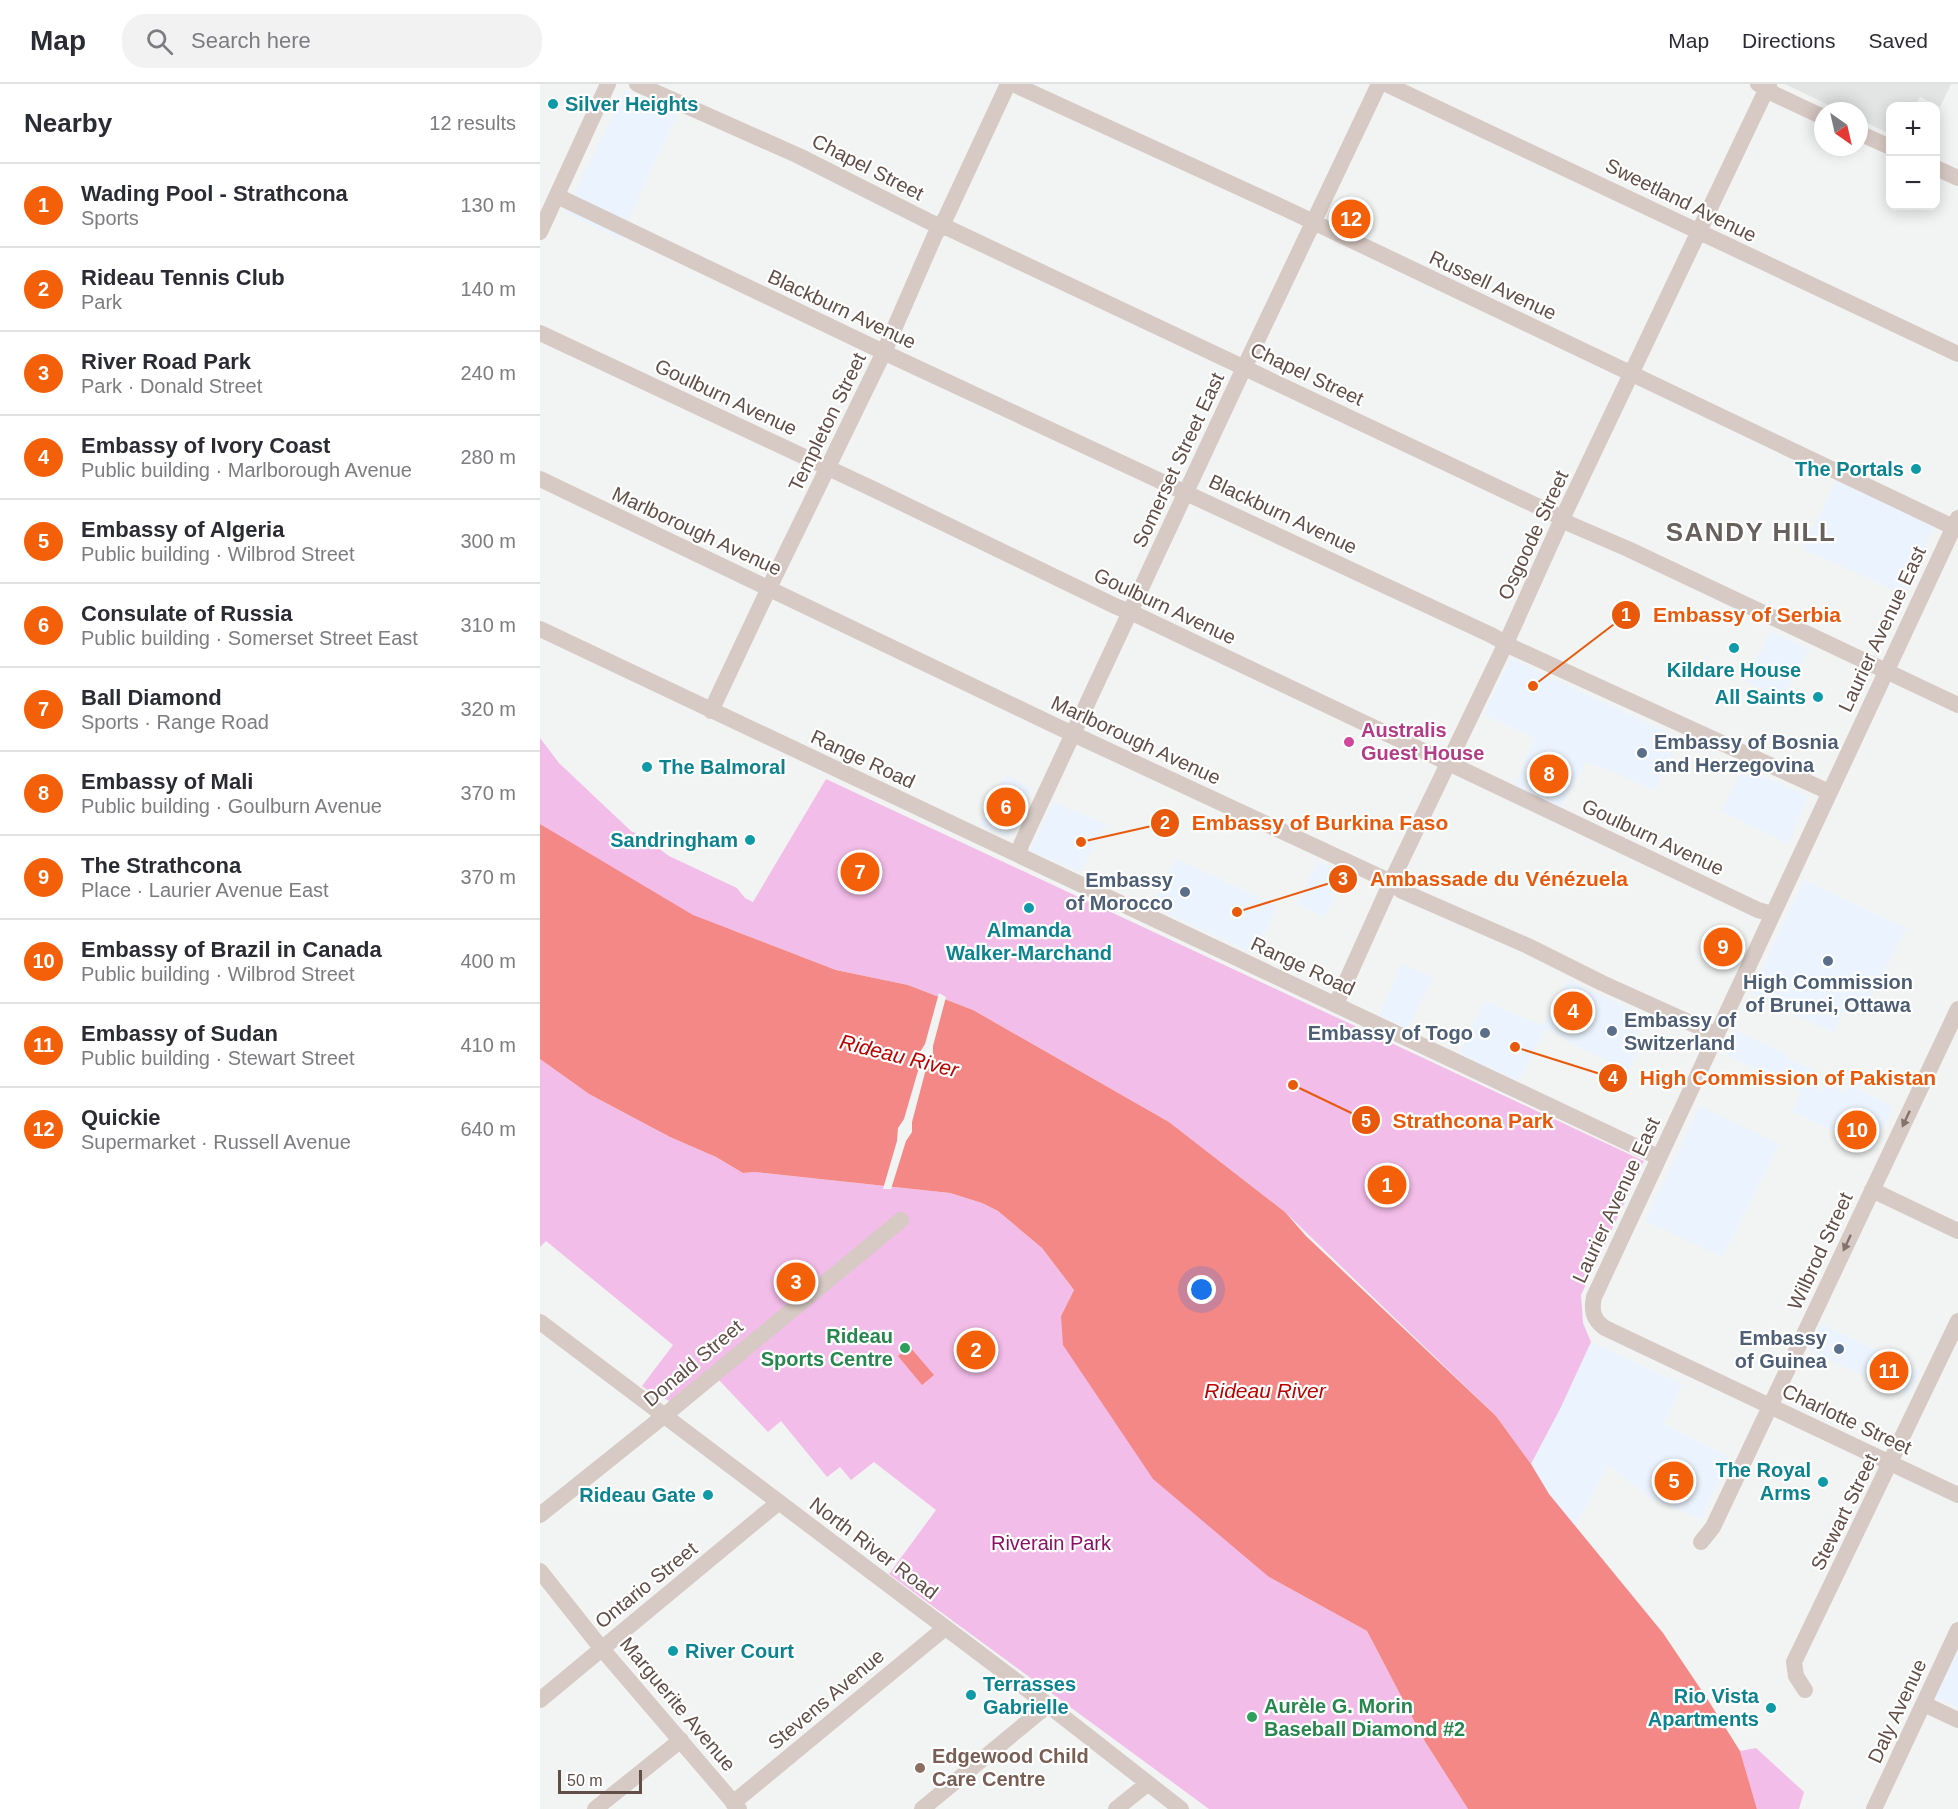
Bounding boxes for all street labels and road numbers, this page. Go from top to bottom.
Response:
street label: Chapel Street [809,129,928,205]
street label: Sweetland Avenue [1602,154,1760,246]
street label: Russell Avenue [1426,246,1560,324]
street label: Blackburn Avenue [764,265,920,353]
street label: Chapel Street [1247,338,1367,410]
street label: Templeton Street [784,349,870,495]
street label: Goulburn Avenue [651,354,801,440]
street label: Somerset Street East [1128,369,1228,551]
street label: Osgoode Street [1493,466,1573,603]
street label: Blackburn Avenue [1205,470,1361,558]
street label: Marlborough Avenue [609,482,785,580]
street label: Laurier Avenue East [1834,542,1930,715]
street label: Goulburn Avenue [1090,563,1240,649]
street label: Marlborough Avenue [1048,691,1224,789]
street label: Range Road [807,725,919,793]
street label: Goulburn Avenue [1578,794,1728,880]
street label: Range Road [1247,932,1359,1000]
street label: Laurier Avenue East [1568,1113,1664,1286]
street label: Wilbrod Street [1783,1189,1857,1313]
street label: Donald Street [639,1315,747,1411]
street label: Charlotte Street [1779,1379,1916,1459]
street label: Stewart Street [1806,1450,1882,1574]
street label: North River Road [806,1493,942,1603]
street label: Ontario Street [591,1537,702,1633]
street label: Marguerite Avenue [616,1633,740,1775]
street label: Stevens Avenue [764,1644,888,1754]
street label: Daly Avenue [1863,1656,1931,1766]

